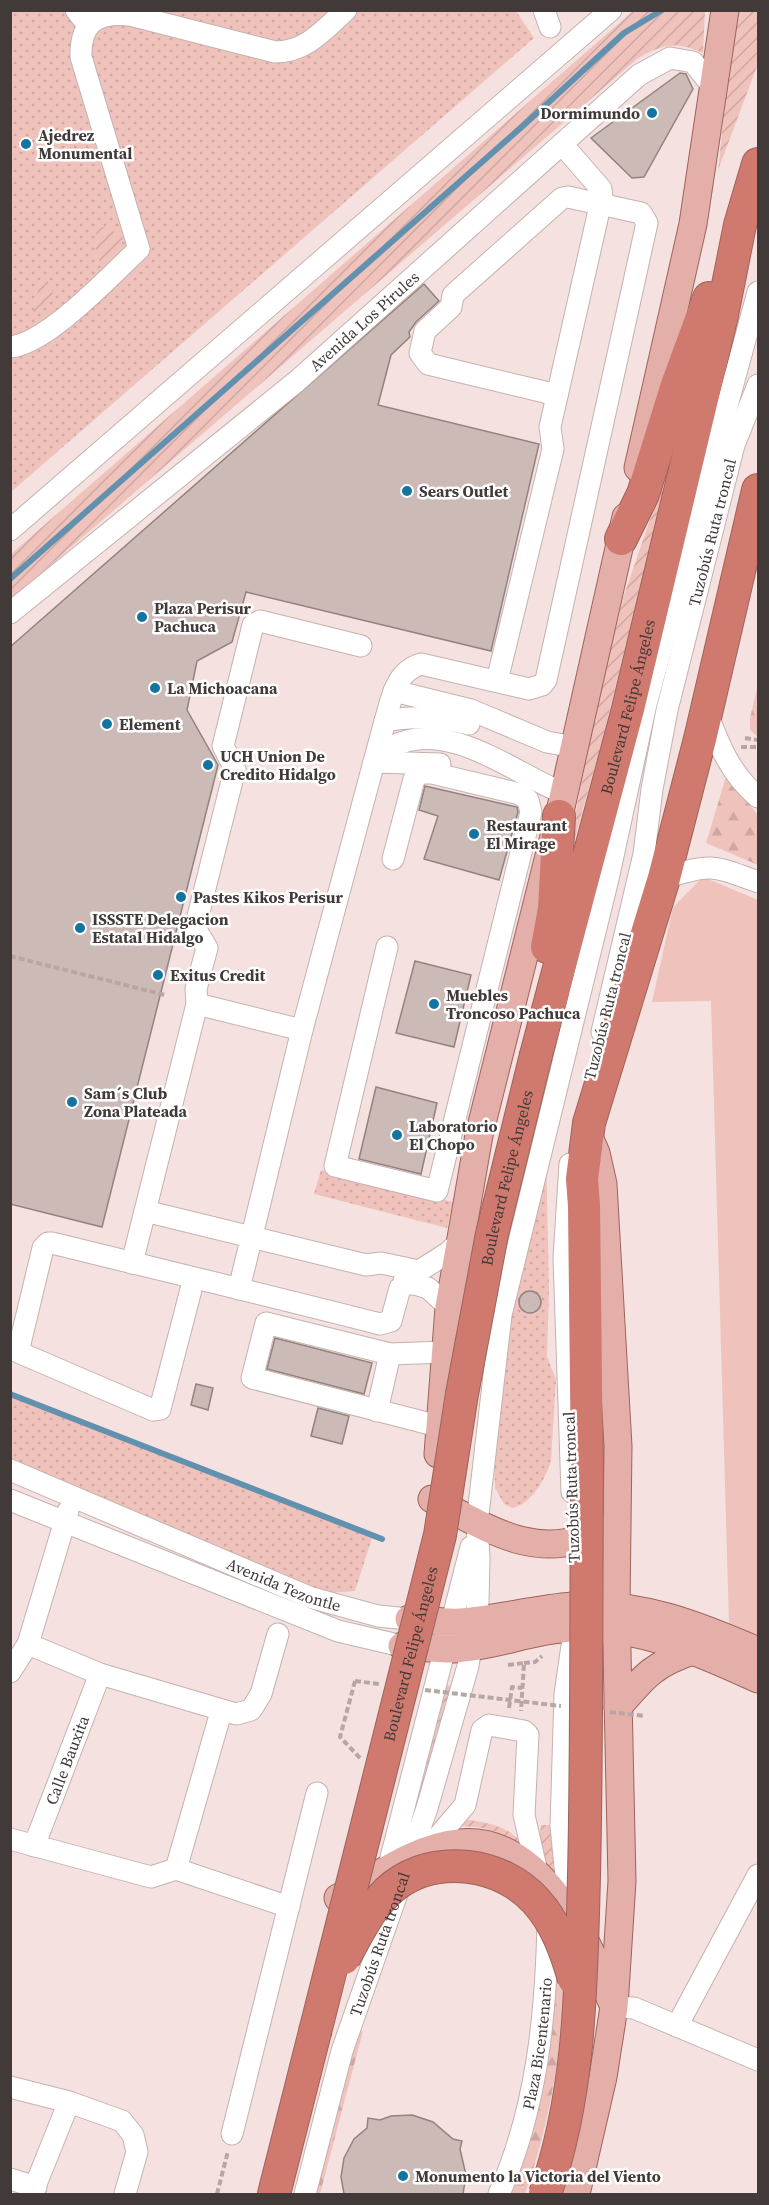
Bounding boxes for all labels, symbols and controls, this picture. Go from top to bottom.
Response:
place label: Dormimundo [540,102,640,124]
marker: Dormimundo [645,106,659,120]
place label: Ajedrez Monumental [38,124,132,164]
marker: Ajedrez Monumental [19,137,33,151]
street label: Avenida Los Pirules [304,266,424,376]
street label: Tuzobús Ruta troncal [683,456,741,608]
place label: Sears Outlet [419,480,509,502]
marker: Sears Outlet [400,484,414,498]
place label: Plaza Perisur Pachuca [154,597,252,637]
marker: Plaza Perisur Pachuca [135,610,149,624]
street label: Boulevard Felipe Ángeles [595,617,660,797]
place label: La Michoacana [167,677,278,699]
marker: La Michoacana [148,681,162,695]
place label: Element [119,713,181,735]
marker: Element [100,717,114,731]
place label: UCH Union De Credito Hidalgo [220,745,336,785]
marker: UCH Union De Credito Hidalgo [201,758,215,772]
place label: Restaurant El Mirage [486,814,567,854]
marker: Restaurant El Mirage [467,827,481,841]
place label: Pastes Kikos Perisur [193,886,343,908]
marker: Pastes Kikos Perisur [174,890,188,904]
place label: ISSSTE Delegacion Estatal Hidalgo [92,908,229,948]
marker: ISSSTE Delegacion Estatal Hidalgo [73,921,87,935]
street label: Tuzobús Ruta troncal [578,930,636,1082]
place label: Exitus Credit [170,964,266,986]
marker: Exitus Credit [151,968,165,982]
place label: Muebles Troncoso Pachuca [446,984,581,1024]
marker: Muebles Troncoso Pachuca [427,997,441,1011]
place label: Sam´s Club Zona Plateada [84,1082,187,1122]
street label: Boulevard Felipe Ángeles [475,1088,538,1267]
marker: Sam´s Club Zona Plateada [65,1095,79,1109]
place label: Laboratorio El Chopo [409,1115,497,1155]
marker: Laboratorio El Chopo [390,1128,404,1142]
street label: Tuzobús Ruta troncal [557,1411,585,1563]
street label: Avenida Tezontle [223,1552,343,1616]
street label: Boulevard Felipe Ángeles [378,1564,443,1744]
street label: Calle Bauxita [40,1712,94,1808]
street label: Tuzobús Ruta troncal [344,1869,415,2019]
street label: Plaza Bicentenario [517,1977,557,2112]
place label: Monumento la Victoria del Viento [415,2165,661,2187]
marker: Monumento la Victoria del Viento [396,2169,410,2183]

